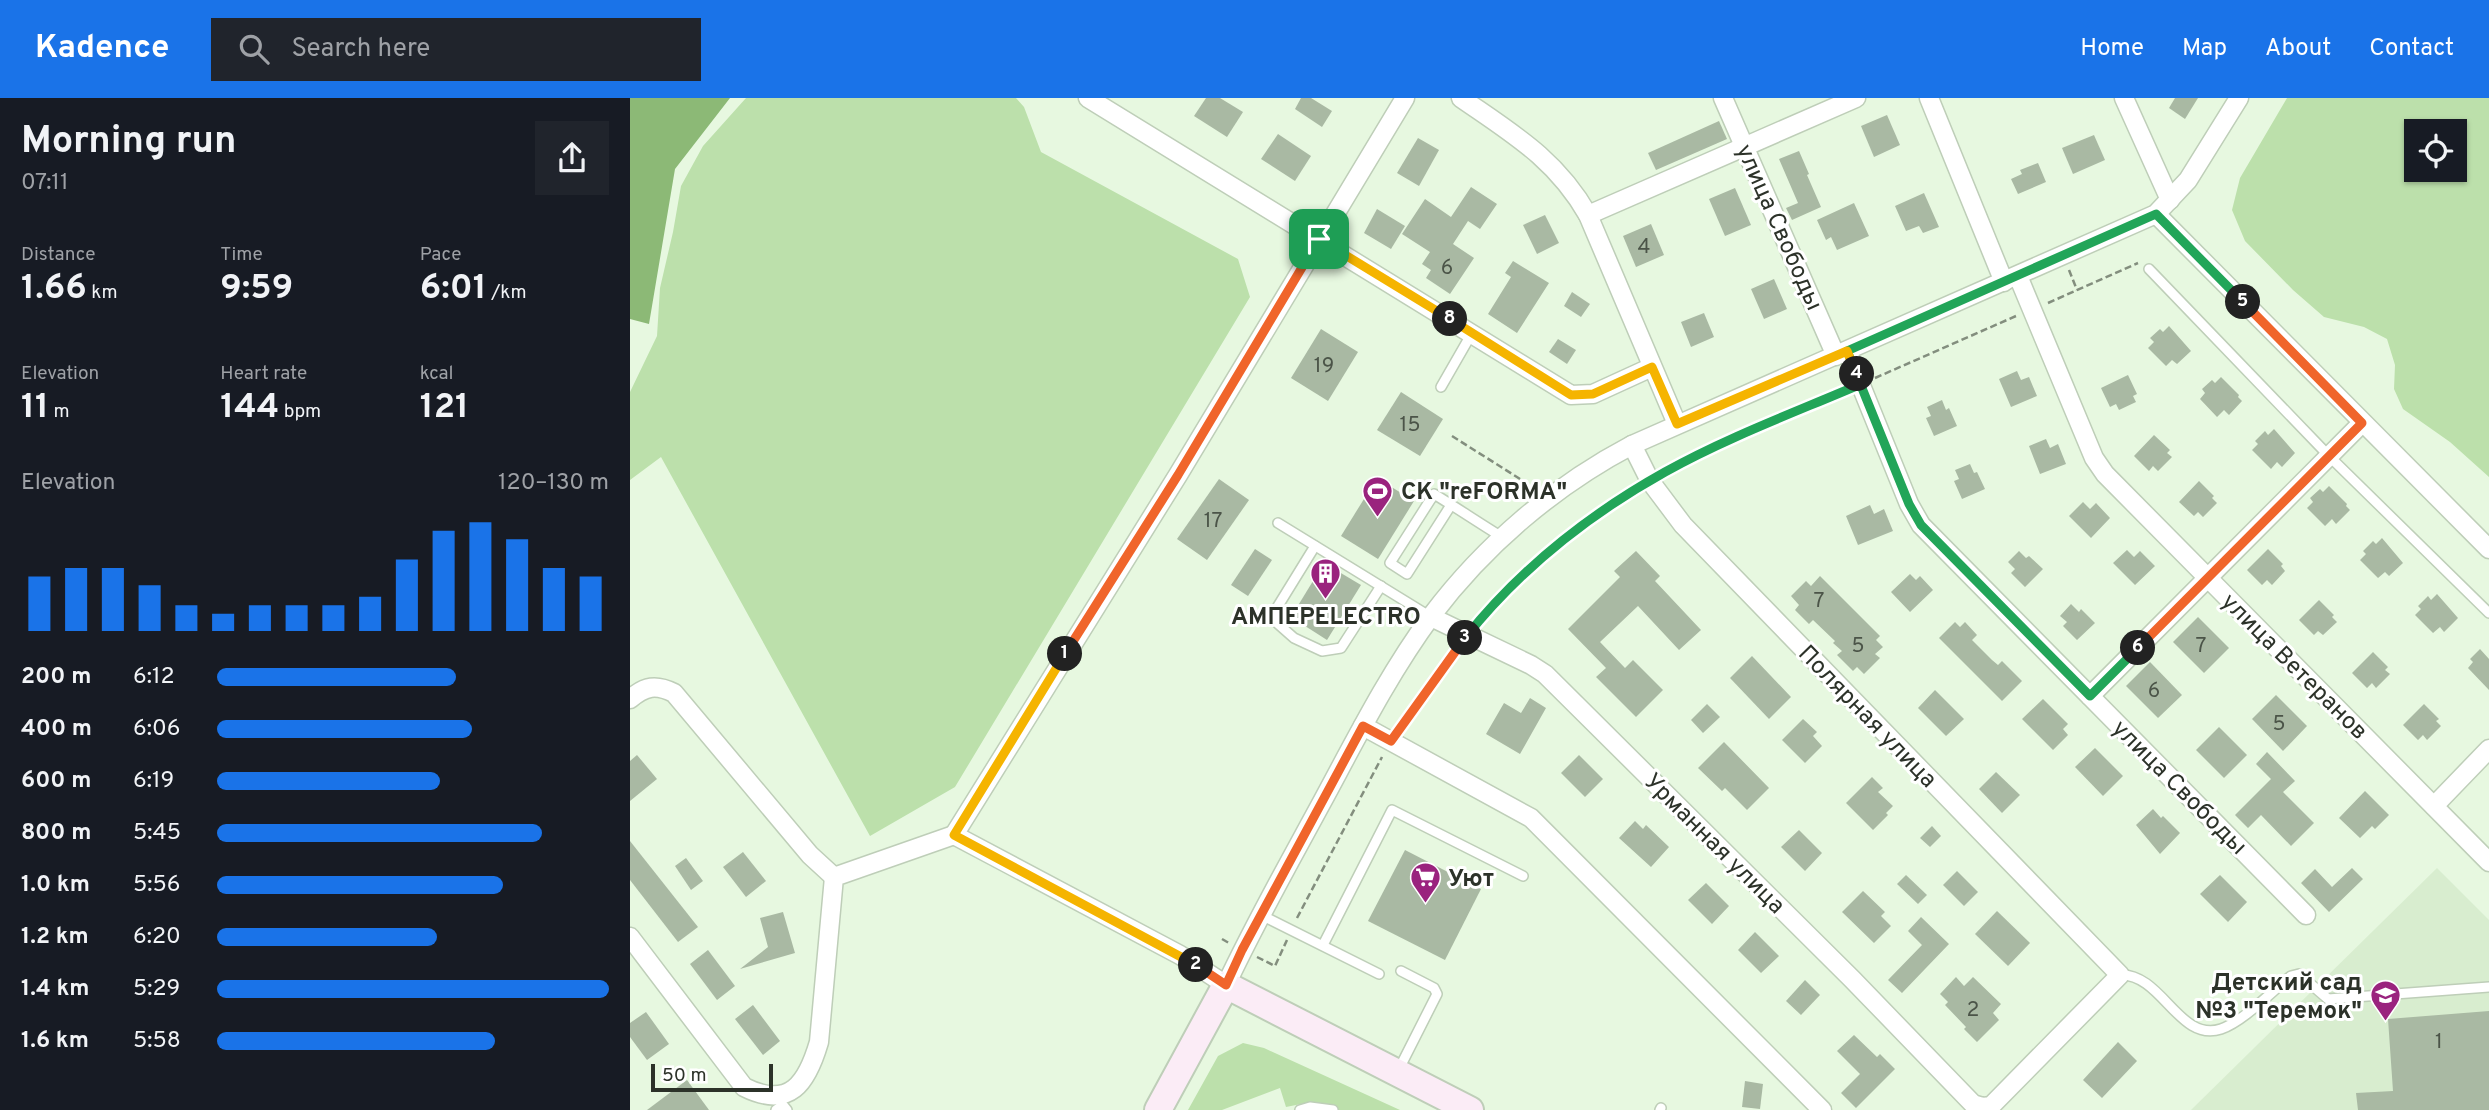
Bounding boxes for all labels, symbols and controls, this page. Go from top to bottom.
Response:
search box [211,18,701,81]
text: Kadence [35,28,169,70]
icon: search [235,30,273,68]
text: Search here [291,33,430,66]
text: Home [2080,34,2144,64]
text: Map [2182,34,2227,64]
text: About [2265,34,2331,64]
text: Contact [2369,34,2454,64]
text: Morning run [21,118,237,167]
map controls [2404,119,2467,182]
button: locate [2404,119,2467,182]
button: share [535,121,609,195]
street label: улица Свободы [1728,140,1828,316]
text: 07:11 [21,169,69,198]
pin [1289,209,1349,269]
icon: arrive [1300,220,1338,258]
house number: 4 [1637,234,1651,261]
text: Distance [21,243,96,267]
text: Time [220,243,263,267]
text: Pace [420,243,461,267]
house number: 6 [1441,255,1453,282]
text: 1.66 [21,267,87,311]
text: 9:59 [220,267,293,311]
text: 6:01 [420,267,487,311]
text: km [87,281,117,305]
text: /km [487,281,527,305]
pin: 5 [2226,284,2260,320]
text: 5 [2237,289,2248,313]
pin: 8 [1432,302,1468,336]
text: 8 [1444,306,1455,330]
house number: 19 [1314,353,1334,380]
pin: 4 [1840,356,1874,392]
text: 4 [1850,361,1863,385]
text: Elevation [21,362,99,386]
text: Heart rate [220,362,307,386]
text: kcal [420,362,453,386]
text: 11 [21,386,49,430]
text: 144 [220,386,279,430]
text: 121 [420,386,469,430]
text: m [49,400,70,424]
text: bpm [279,400,321,424]
house number: 15 [1400,412,1420,439]
text: Elevation [21,469,116,498]
text: 120–130 m [498,469,609,498]
sports icon: СК "reFORMA" [1361,474,1395,518]
place label: СК "reFORMA" [1401,478,1567,508]
house number: 17 [1204,508,1222,535]
building icon: АМПЕРELECTRO [1309,557,1343,601]
house number: 7 [1814,588,1825,615]
street label: улица Ветеранов [2214,588,2373,747]
place label: АМПЕРELECTRO [1231,603,1421,633]
pin: 3 [1448,620,1482,656]
text: 3 [1459,625,1470,649]
pin: 6 [2120,630,2156,666]
house number: 5 [1851,633,1865,660]
house number: 7 [2196,633,2207,660]
text: 6 [2132,635,2143,659]
pin: 1 [1048,636,1082,672]
street label: Полярная улица [1791,640,1942,795]
text: 1 [1061,641,1068,665]
text: 200 m [21,663,91,692]
text: 6:12 [133,663,175,692]
house number: 6 [2148,678,2160,705]
house number: 5 [2272,711,2286,738]
text: 400 m [21,715,92,744]
text: 6:06 [133,715,180,744]
street label: улица Свободы [2105,715,2252,862]
text: 600 m [21,767,91,796]
text: 6:19 [133,767,174,796]
street label: Урманная улица [1637,768,1790,921]
text: 800 m [21,819,91,848]
text: 5:45 [133,819,181,848]
supermarket icon: Уют [1408,861,1442,905]
place label: Уют [1448,865,1494,895]
text: 1.0 km [21,871,90,900]
text: 5:56 [133,871,180,900]
text: 1.2 km [21,923,89,952]
text: 6:20 [133,923,181,952]
pin: 2 [1178,948,1214,982]
text: 2 [1190,952,1201,976]
place label: Детский сад №3 "Теремок" [2195,969,2362,1027]
text: 1.4 km [21,975,89,1004]
text: 5:29 [133,975,180,1004]
school or university icon: Детский сад №3 "Теремок" [2368,979,2402,1023]
house number: 2 [1967,997,1979,1024]
text: 1.6 km [21,1027,89,1056]
text: 5:58 [133,1027,181,1056]
house number: 1 [2435,1029,2443,1056]
scale bar [651,1061,774,1093]
text: 50 m [662,1064,707,1088]

